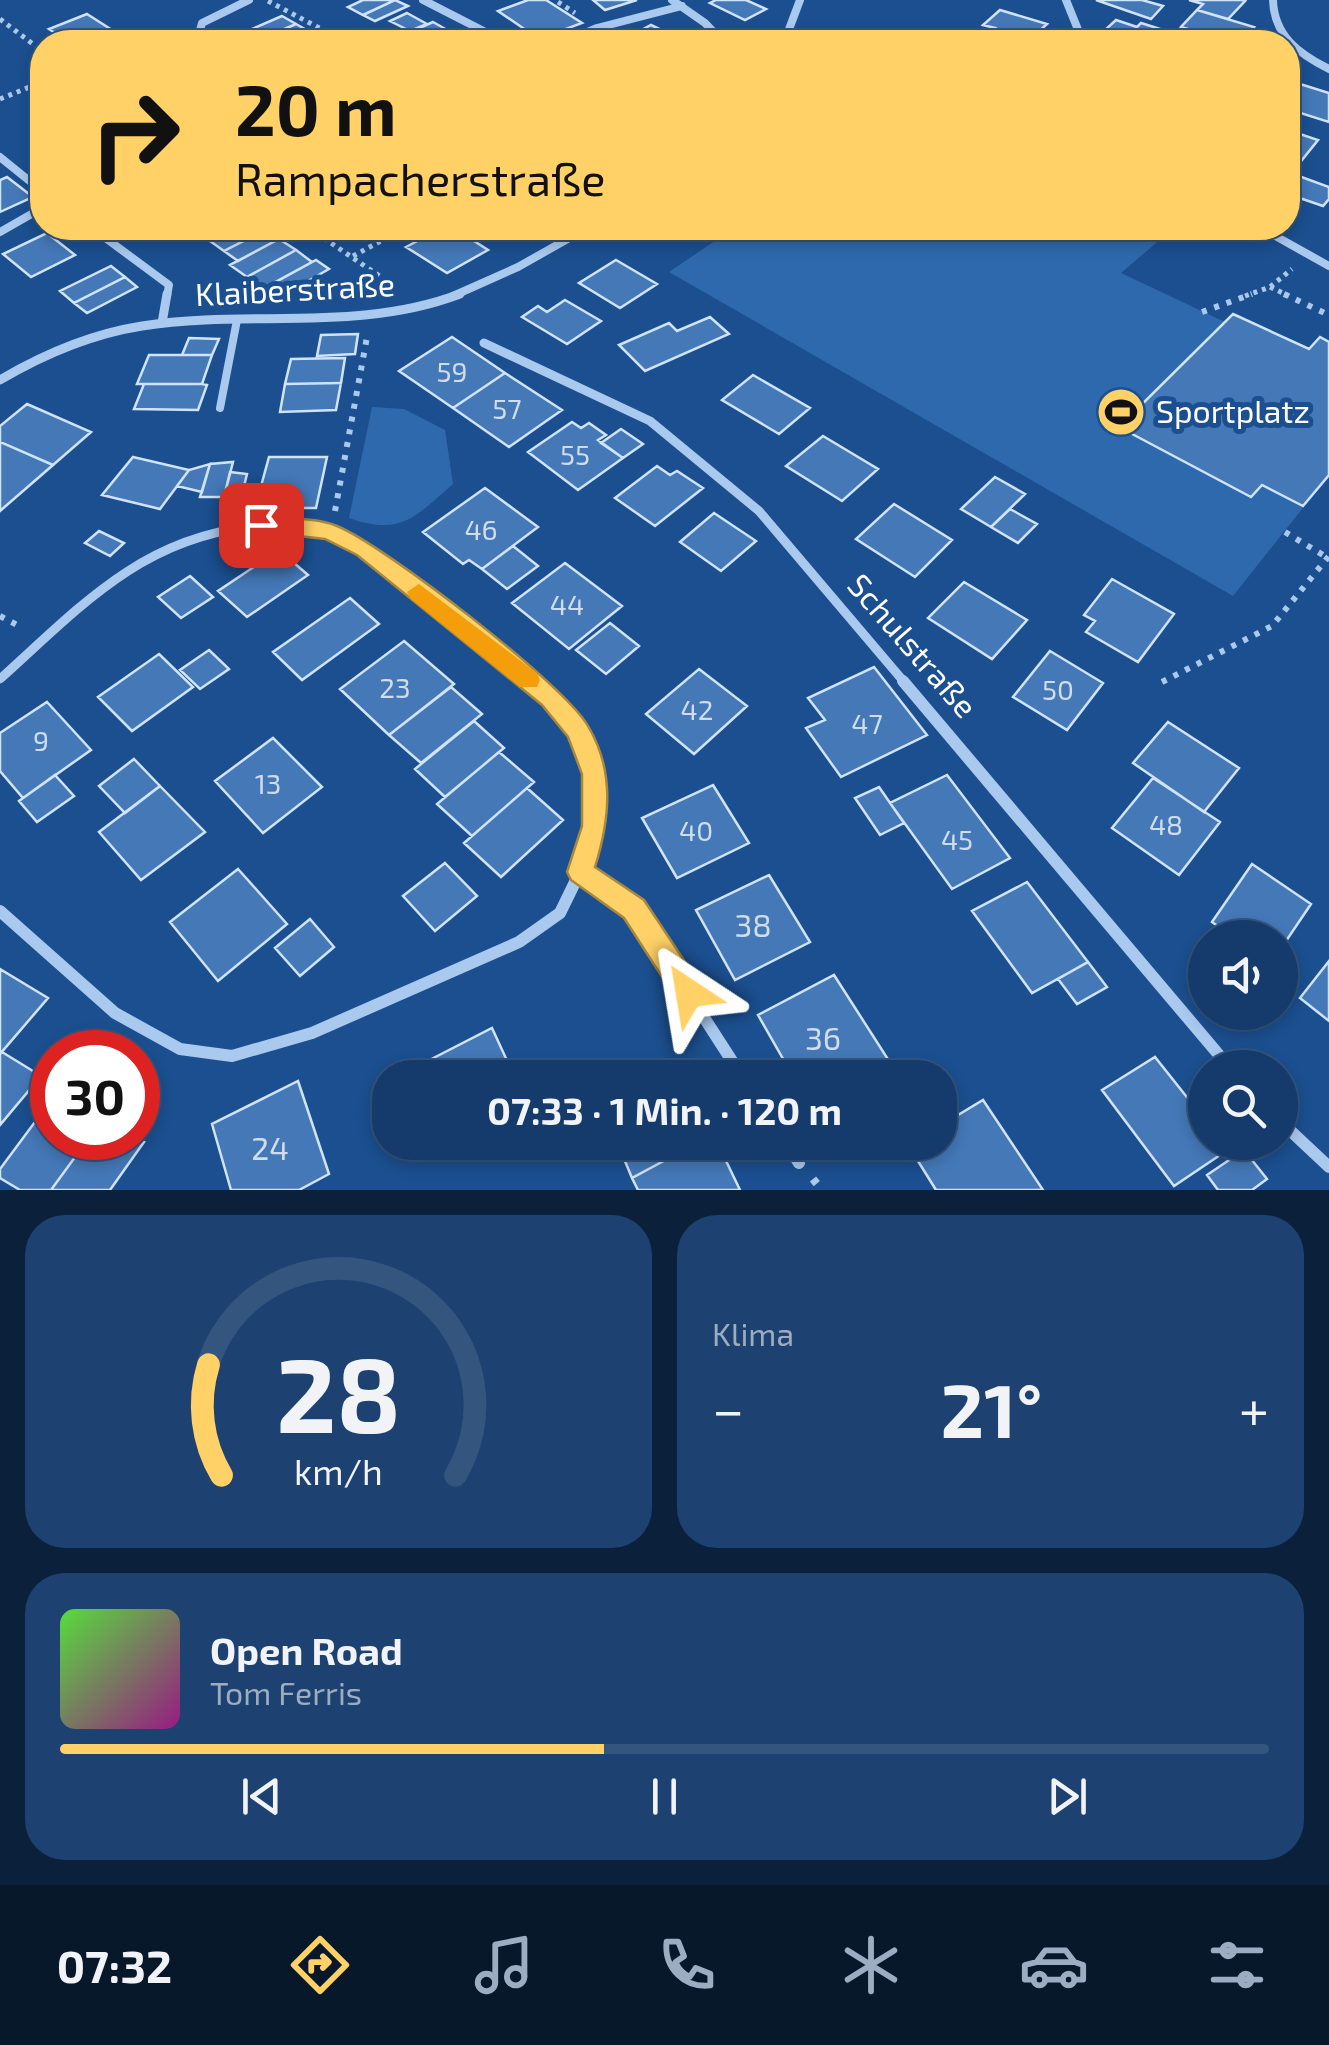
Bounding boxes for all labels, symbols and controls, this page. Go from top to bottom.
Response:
text: 20 m [235,66,397,150]
icon: right [70,70,200,200]
text: Rampacherstraße [235,151,605,205]
street label: Klaiberstraße [194,264,396,312]
house number: 59 [436,354,468,388]
sports icon: Sportplatz [1095,386,1147,438]
house number: 57 [492,391,522,425]
place label: Sportplatz [1156,391,1310,429]
house number: 55 [560,437,590,471]
pin [219,483,304,568]
icon: arrive [234,498,289,553]
house number: 46 [464,512,498,546]
street label: Schulstraße [841,565,986,724]
house number: 44 [550,587,584,621]
house number: 23 [379,670,411,704]
house number: 50 [1042,672,1074,706]
house number: 42 [681,692,713,726]
house number: 47 [851,706,883,740]
house number: 9 [33,723,49,757]
house number: 13 [255,766,281,800]
house number: 48 [1149,807,1183,841]
house number: 40 [679,813,713,847]
house number: 45 [941,822,973,856]
house number: 38 [734,905,772,943]
map controls [1188,920,1298,1160]
button: sound [1188,920,1298,1030]
position arrow [637,941,741,1045]
house number: 36 [805,1018,841,1056]
speed limit sign: 30 [30,1030,160,1160]
button: search [1188,1050,1298,1160]
text: 07:33 · 1 Min. · 120 m [487,1087,842,1133]
house number: 24 [251,1128,289,1166]
text: Klima [712,1314,794,1352]
text: 28 [276,1329,401,1454]
text: 21° [941,1363,1042,1453]
text: − [712,1375,744,1441]
text: + [1239,1375,1269,1441]
text: km/h [294,1449,383,1492]
text: Open Road [210,1627,403,1673]
text: Tom Ferris [210,1673,362,1711]
icon: previous [234,1769,289,1824]
icon: pause [637,1769,692,1824]
icon: next [1040,1769,1095,1824]
icon: directions [285,1930,355,2000]
icon: music [469,1930,539,2000]
icon: phone [652,1930,722,2000]
icon: climate [836,1930,906,2000]
icon: car [1019,1930,1089,2000]
icon: filters [1202,1930,1272,2000]
text: 07:32 [57,1938,172,1992]

